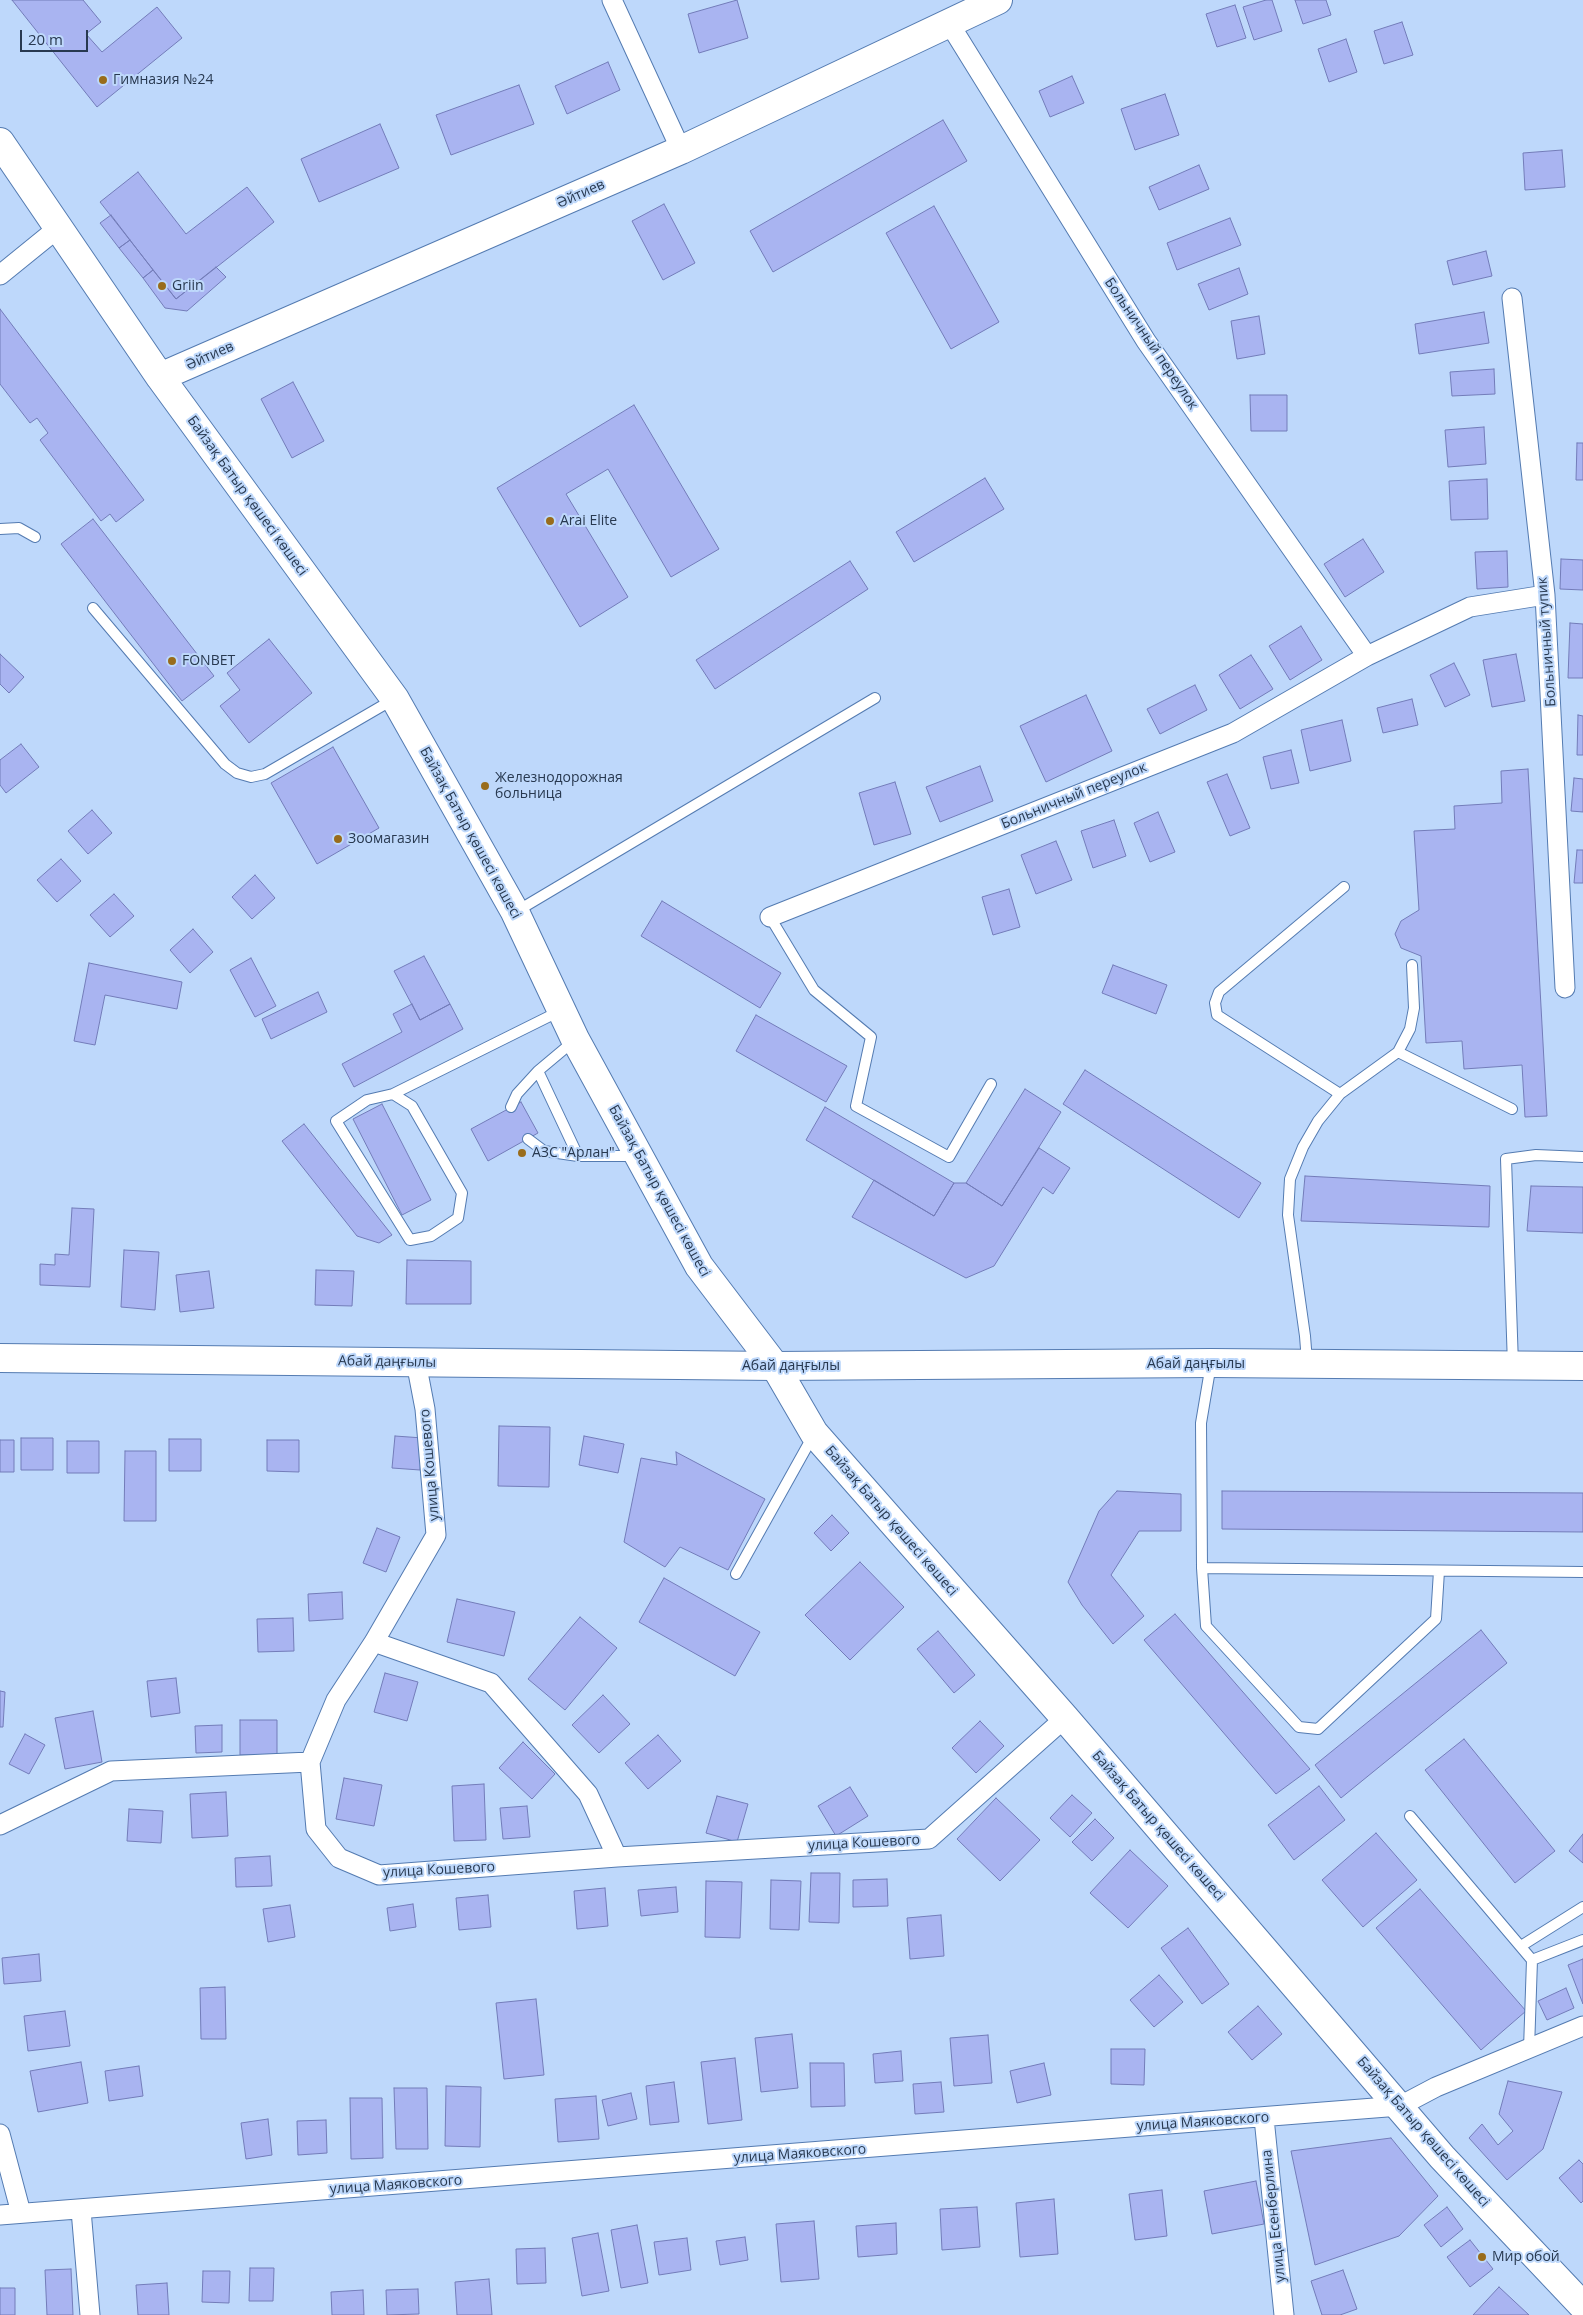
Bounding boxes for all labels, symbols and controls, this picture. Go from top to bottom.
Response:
scale bar [22,20,90,52]
text: 20 m [28,29,63,49]
place label: Гимназия №24 [113,72,213,88]
marker: Гимназия №24 [97,74,109,86]
street label: Әйтиев [554,176,608,212]
street label: Больничный переулок [1101,275,1201,413]
place label: Griin [172,278,204,294]
marker: Griin [156,280,168,292]
street label: Әйтиев [183,338,237,374]
street label: Байзақ Батыр қөшесі көшесі [183,413,311,579]
place label: Arai Elite [560,513,617,529]
marker: Arai Elite [544,515,556,527]
street label: Больничный тупик [1534,577,1560,707]
place label: FONBET [182,653,235,669]
marker: FONBET [166,655,178,667]
street label: Байзақ Батыр қөшесі көшесі [416,744,524,922]
street label: Больничный переулок [999,759,1149,833]
place label: Железнодорожная больница [495,770,623,802]
marker: Железнодорожная больница [479,780,491,792]
place label: Зоомагазин [348,831,429,847]
marker: Зоомагазин [332,833,344,845]
street label: Байзақ Батыр қөшесі көшесі [605,1102,713,1280]
place label: АЗС "Арлан" [532,1145,615,1161]
marker: АЗС "Арлан" [516,1147,528,1159]
street label: Абай даңғылы [338,1353,436,1371]
street label: Абай даңғылы [1147,1356,1245,1372]
street label: Абай даңғылы [742,1358,840,1374]
street label: улица Кошевого [417,1408,443,1522]
street label: Байзақ Батыр қөшесі көшесі [821,1443,961,1599]
street label: Байзақ Батыр қөшесі көшесі [1088,1748,1228,1904]
street label: улица Кошевого [807,1832,921,1854]
street label: улица Кошевого [382,1859,496,1881]
street label: Байзақ Батыр қөшесі көшесі [1353,2054,1493,2210]
street label: улица Маяковского [1136,2109,1270,2135]
street label: улица Маяковского [733,2141,867,2167]
street label: улица Есенберлина [1259,2149,1289,2283]
street label: улица Маяковского [329,2172,463,2198]
place label: Мир обой [1492,2249,1560,2265]
marker: Мир обой [1476,2251,1488,2263]

